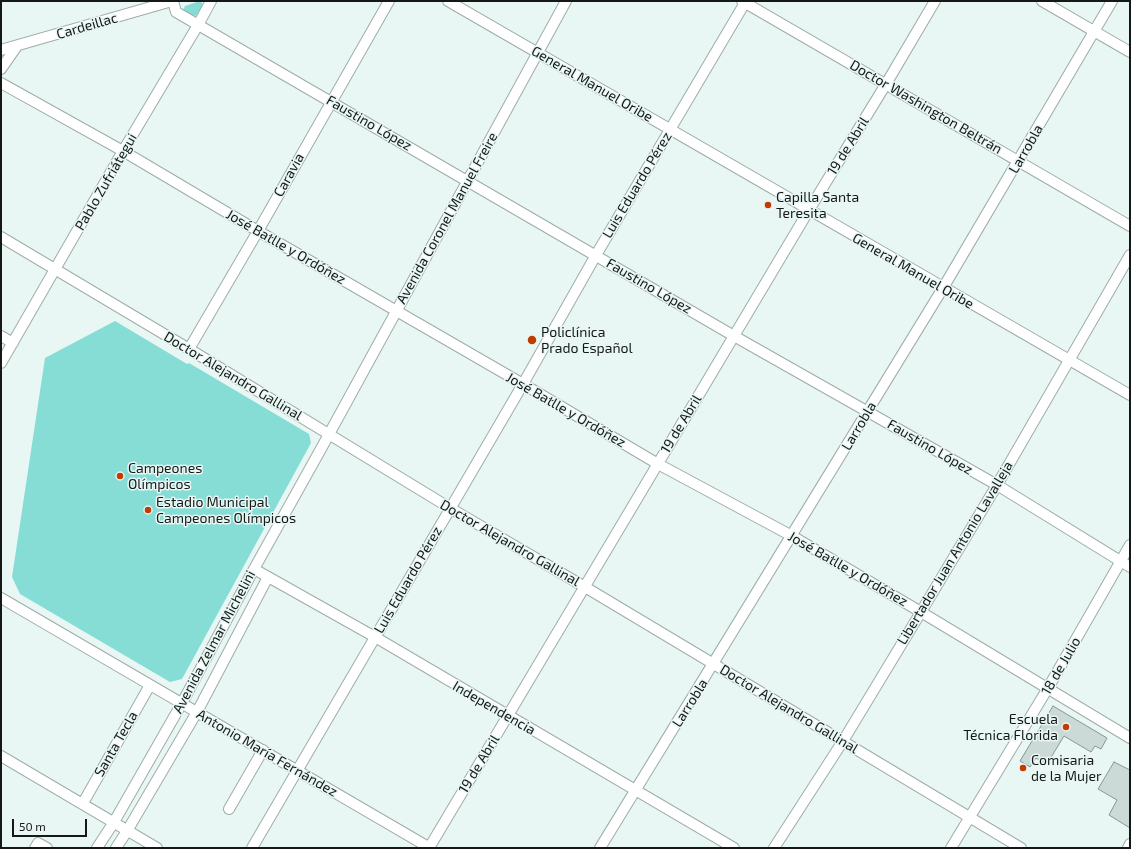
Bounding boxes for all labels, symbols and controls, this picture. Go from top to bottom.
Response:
street label: Cardeillac [54,9,120,43]
street label: General Manuel Oribe [528,42,656,126]
street label: Doctor Washington Beltrán [847,56,1005,158]
street label: Faustino López [323,92,415,154]
street label: 19 de Abril [824,114,872,178]
street label: Larrobla [1005,122,1047,176]
street label: Avenida Coronel Manuel Freire [393,129,501,307]
street label: Luis Eduardo Pérez [599,129,675,241]
street label: Pablo Zufriátegui [71,131,141,233]
street label: Caravia [270,150,308,200]
place label: Capilla Santa Teresita [776,189,859,222]
marker: Capilla Santa Teresita [763,200,773,210]
street label: José Batlle y Ordóñez [223,206,349,288]
street label: General Manuel Oribe [849,229,977,313]
street label: Faustino López [603,255,695,317]
place label: Policlínica Prado Español [541,324,633,356]
street label: Doctor Alejandro Gallinal [161,328,305,424]
marker: Policlínica Prado Español [526,334,538,346]
street label: José Batlle y Ordóñez [503,369,629,451]
street label: 19 de Abril [657,392,705,456]
street label: Larrobla [838,399,880,453]
street label: Faustino López [884,416,976,478]
street label: Libertador Juan Antonio Lavalleja [893,458,1017,648]
place label: Campeones Olímpicos [128,460,202,492]
marker: Campeones Olímpicos [115,471,125,481]
place label: Estadio Municipal Campeones Olímpicos [156,494,296,526]
street label: Doctor Alejandro Gallinal [437,496,583,590]
marker: Estadio Municipal Campeones Olímpicos [143,505,153,515]
street label: Luis Eduardo Pérez [371,524,445,636]
street label: José Batlle y Ordóñez [785,528,911,610]
street label: Avenida Zelmar Michelini [169,568,259,716]
street label: 18 de Julio [1038,634,1084,698]
street label: Doctor Alejandro Gallinal [717,661,861,757]
street label: Larrobla [669,676,711,730]
street label: Independencia [450,678,538,738]
street label: Antonio María Fernández [194,706,340,800]
street label: Santa Tecla [91,708,141,780]
place label: Escuela Técnica Florida [963,711,1058,744]
marker: Escuela Técnica Florida [1061,722,1071,732]
street label: 19 de Abril [455,732,503,796]
place label: Comisaria de la Mujer [1031,752,1102,784]
marker: Comisaria de la Mujer [1018,763,1028,773]
scale bar [14,811,89,837]
text: 50 m [19,819,46,833]

